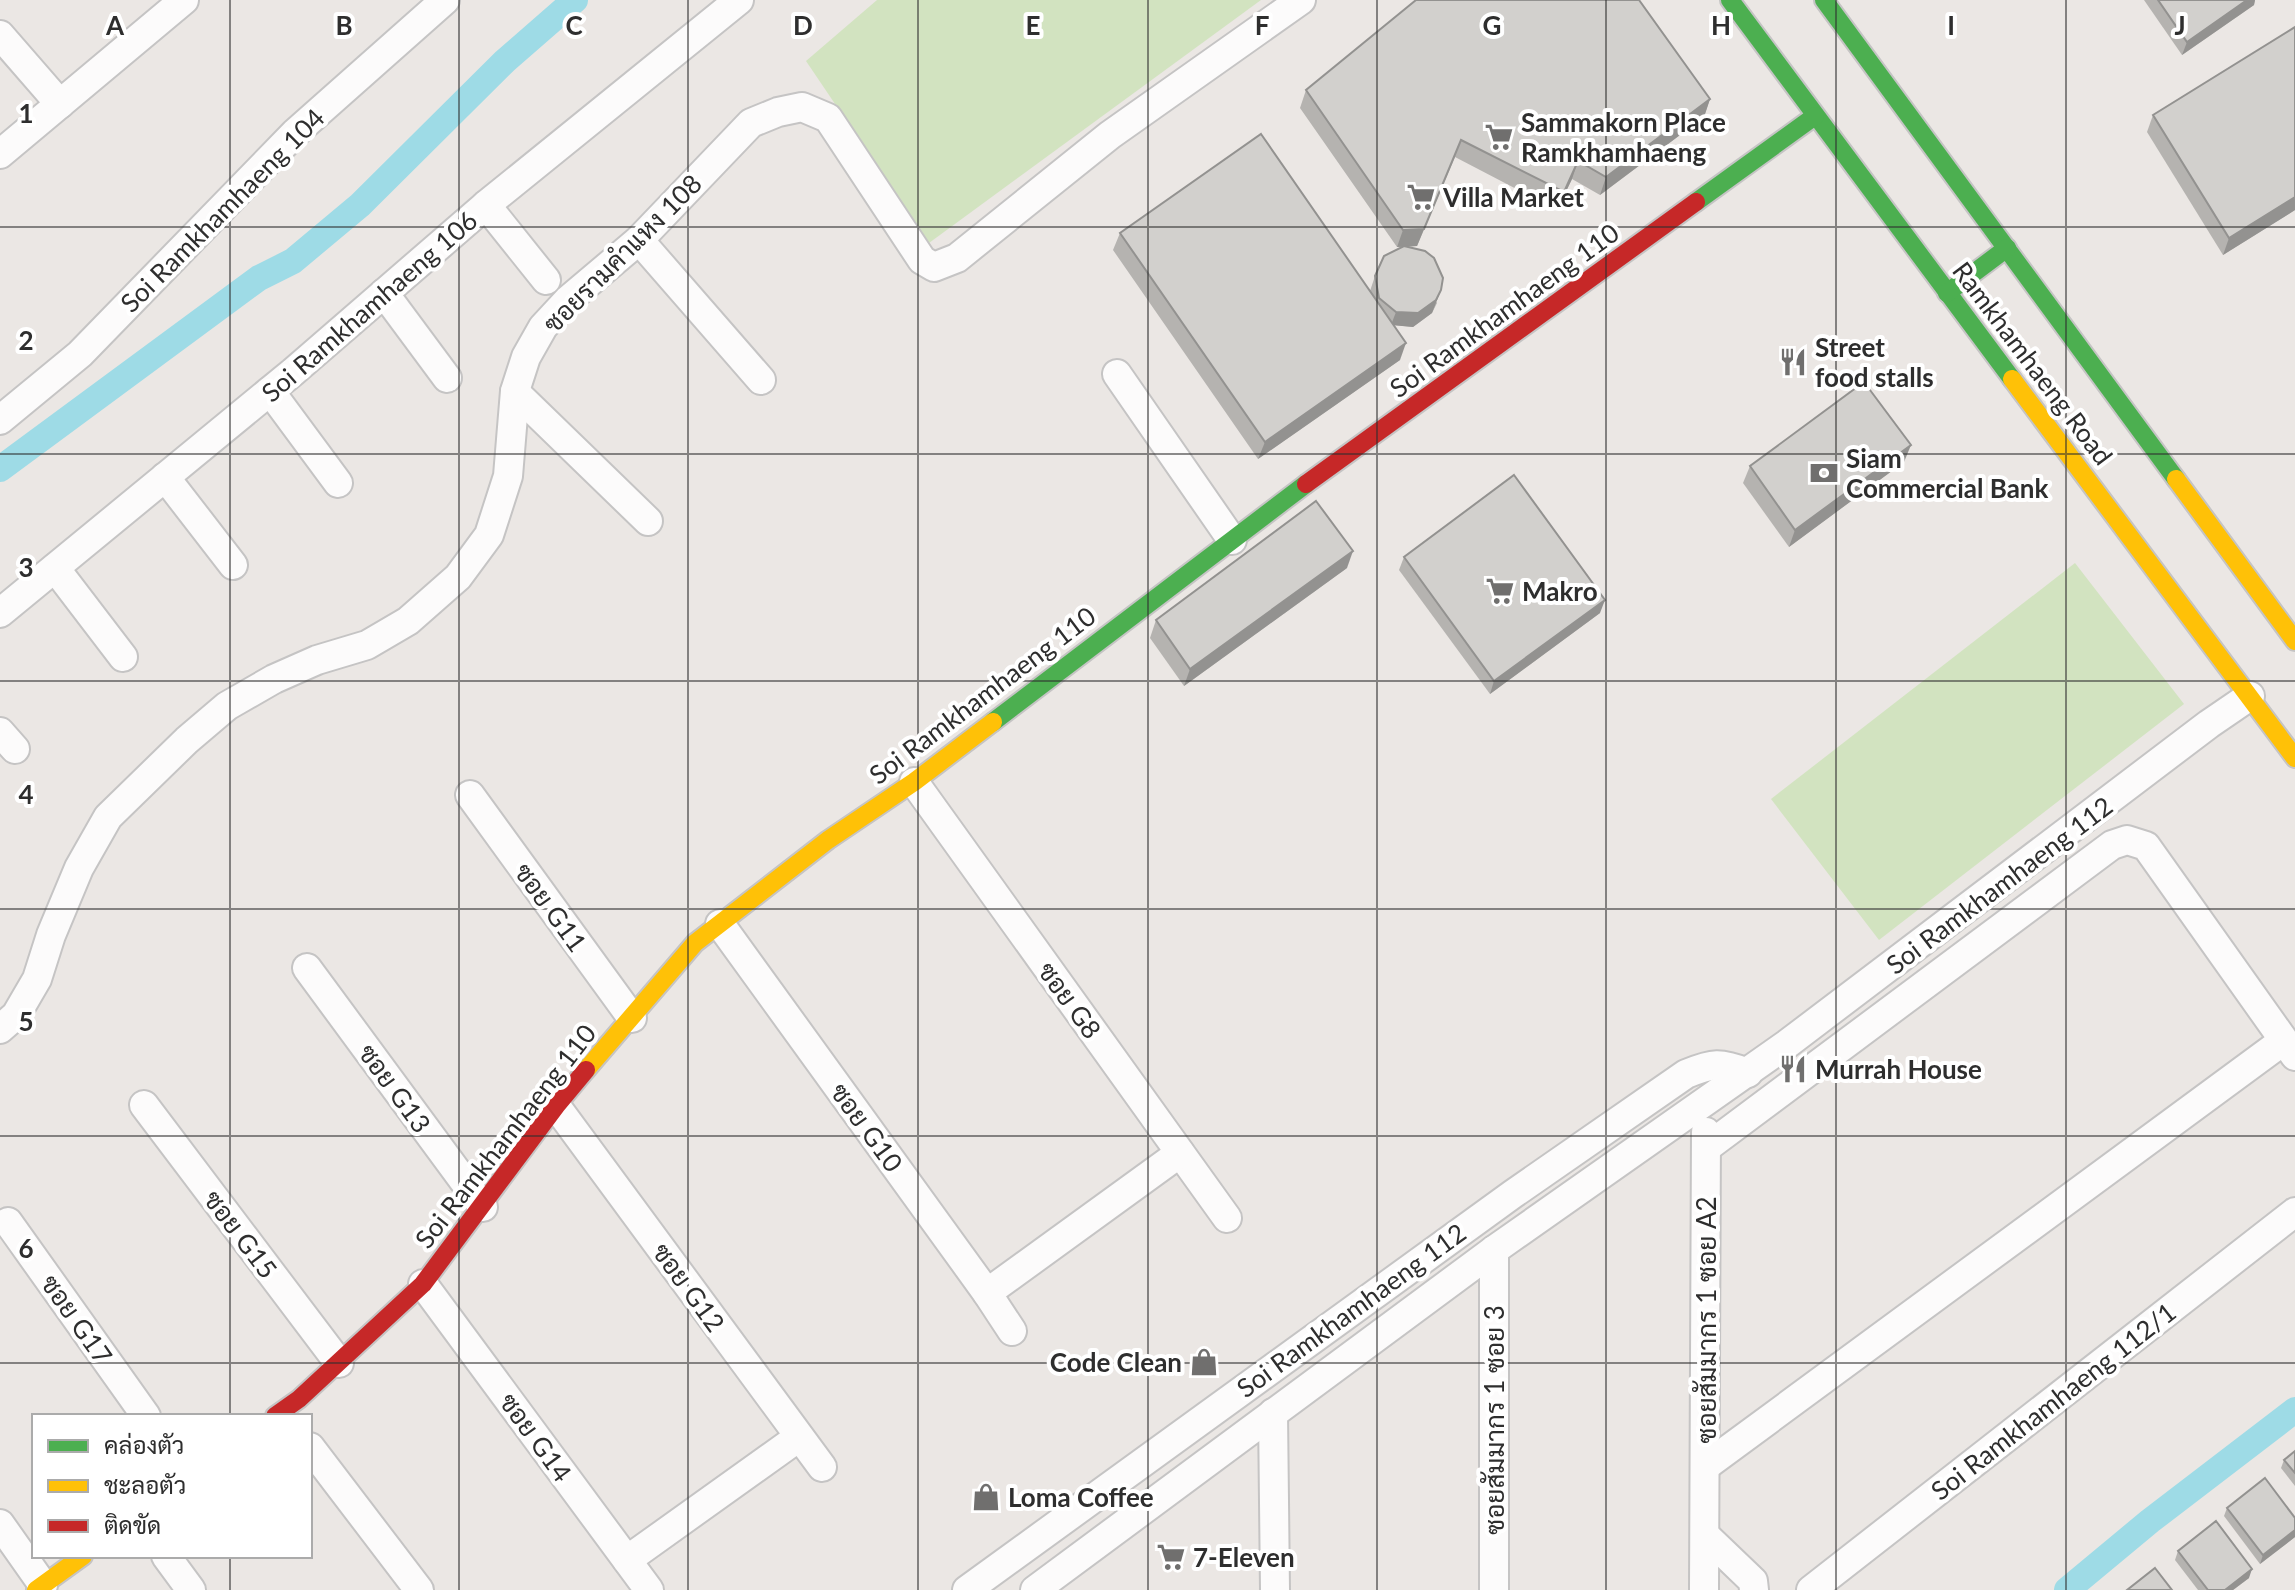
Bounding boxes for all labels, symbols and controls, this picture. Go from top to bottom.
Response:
text: A [105,9,125,41]
text: B [335,9,353,41]
text: C [565,9,583,41]
text: D [793,9,813,41]
text: E [1026,9,1040,41]
text: F [1255,9,1269,41]
text: G [1483,9,1501,41]
text: H [1711,9,1731,41]
text: I [1947,9,1955,41]
text: J [2174,9,2186,41]
text: 1 [18,97,34,129]
street label: Soi Ramkhamhaeng 104 [113,101,331,319]
place label: Sammakorn Place Ramkhamhaeng [1521,106,1726,168]
supermarket icon: Sammakorn Place Ramkhamhaeng [1484,122,1514,152]
street label: ซอยรามคำแหง 108 [536,167,708,339]
place label: Villa Market [1442,181,1584,213]
supermarket icon: Villa Market [1406,182,1436,212]
street label: Soi Ramkhamhaeng 106 [255,204,483,408]
street label: Soi Ramkhamhaeng 110 [1383,216,1625,404]
street label: Ramkhamhaeng Road [1946,255,2120,471]
text: 2 [18,324,34,356]
place label: Street food stalls [1815,331,1934,393]
restaurant icon: Street food stalls [1778,347,1808,377]
place label: Siam Commercial Bank [1846,442,2049,504]
bank icon: Siam Commercial Bank [1809,458,1839,488]
text: 3 [18,551,34,583]
place label: Makro [1522,575,1598,607]
supermarket icon: Makro [1485,576,1515,606]
street label: Soi Ramkhamhaeng 110 [862,599,1102,791]
text: 4 [18,778,34,810]
street label: Soi Ramkhamhaeng 112 [1879,789,2119,981]
street label: ซอย G11 [508,856,594,958]
street label: ซอย G8 [1032,955,1108,1045]
text: 5 [18,1005,34,1037]
street label: Soi Ramkhamhaeng 110 [408,1018,602,1254]
street label: ซอย G13 [352,1037,438,1139]
place label: Murrah House [1815,1053,1982,1085]
restaurant icon: Murrah House [1778,1054,1808,1084]
street label: ซอย G10 [824,1076,910,1178]
street label: ซอย G15 [198,1184,284,1284]
street label: ซอยสัมมากร 1 ซอย A2 [1690,1196,1722,1444]
street label: Soi Ramkhamhaeng 112 [1230,1216,1472,1404]
text: 6 [18,1232,34,1264]
street label: ซอย G12 [646,1236,732,1338]
street label: ซอย G17 [35,1268,119,1370]
street label: Soi Ramkhamhaeng 112/1 [1924,1295,2182,1507]
street label: ซอยสัมมากร 1 ซอย 3 [1478,1305,1510,1535]
place label: Code Clean [1050,1346,1182,1378]
shop icon: Code Clean [1189,1347,1219,1377]
street label: ซอย G14 [493,1386,579,1488]
legend [32,1414,312,1558]
text: คล่องตัว [104,1430,184,1459]
text: ชะลอตัว [104,1470,186,1499]
place label: Loma Coffee [1008,1481,1154,1513]
shop icon: Loma Coffee [971,1482,1001,1512]
text: ติดขัด [104,1510,161,1539]
place label: 7-Eleven [1193,1541,1295,1573]
supermarket icon: 7-Eleven [1156,1542,1186,1572]

